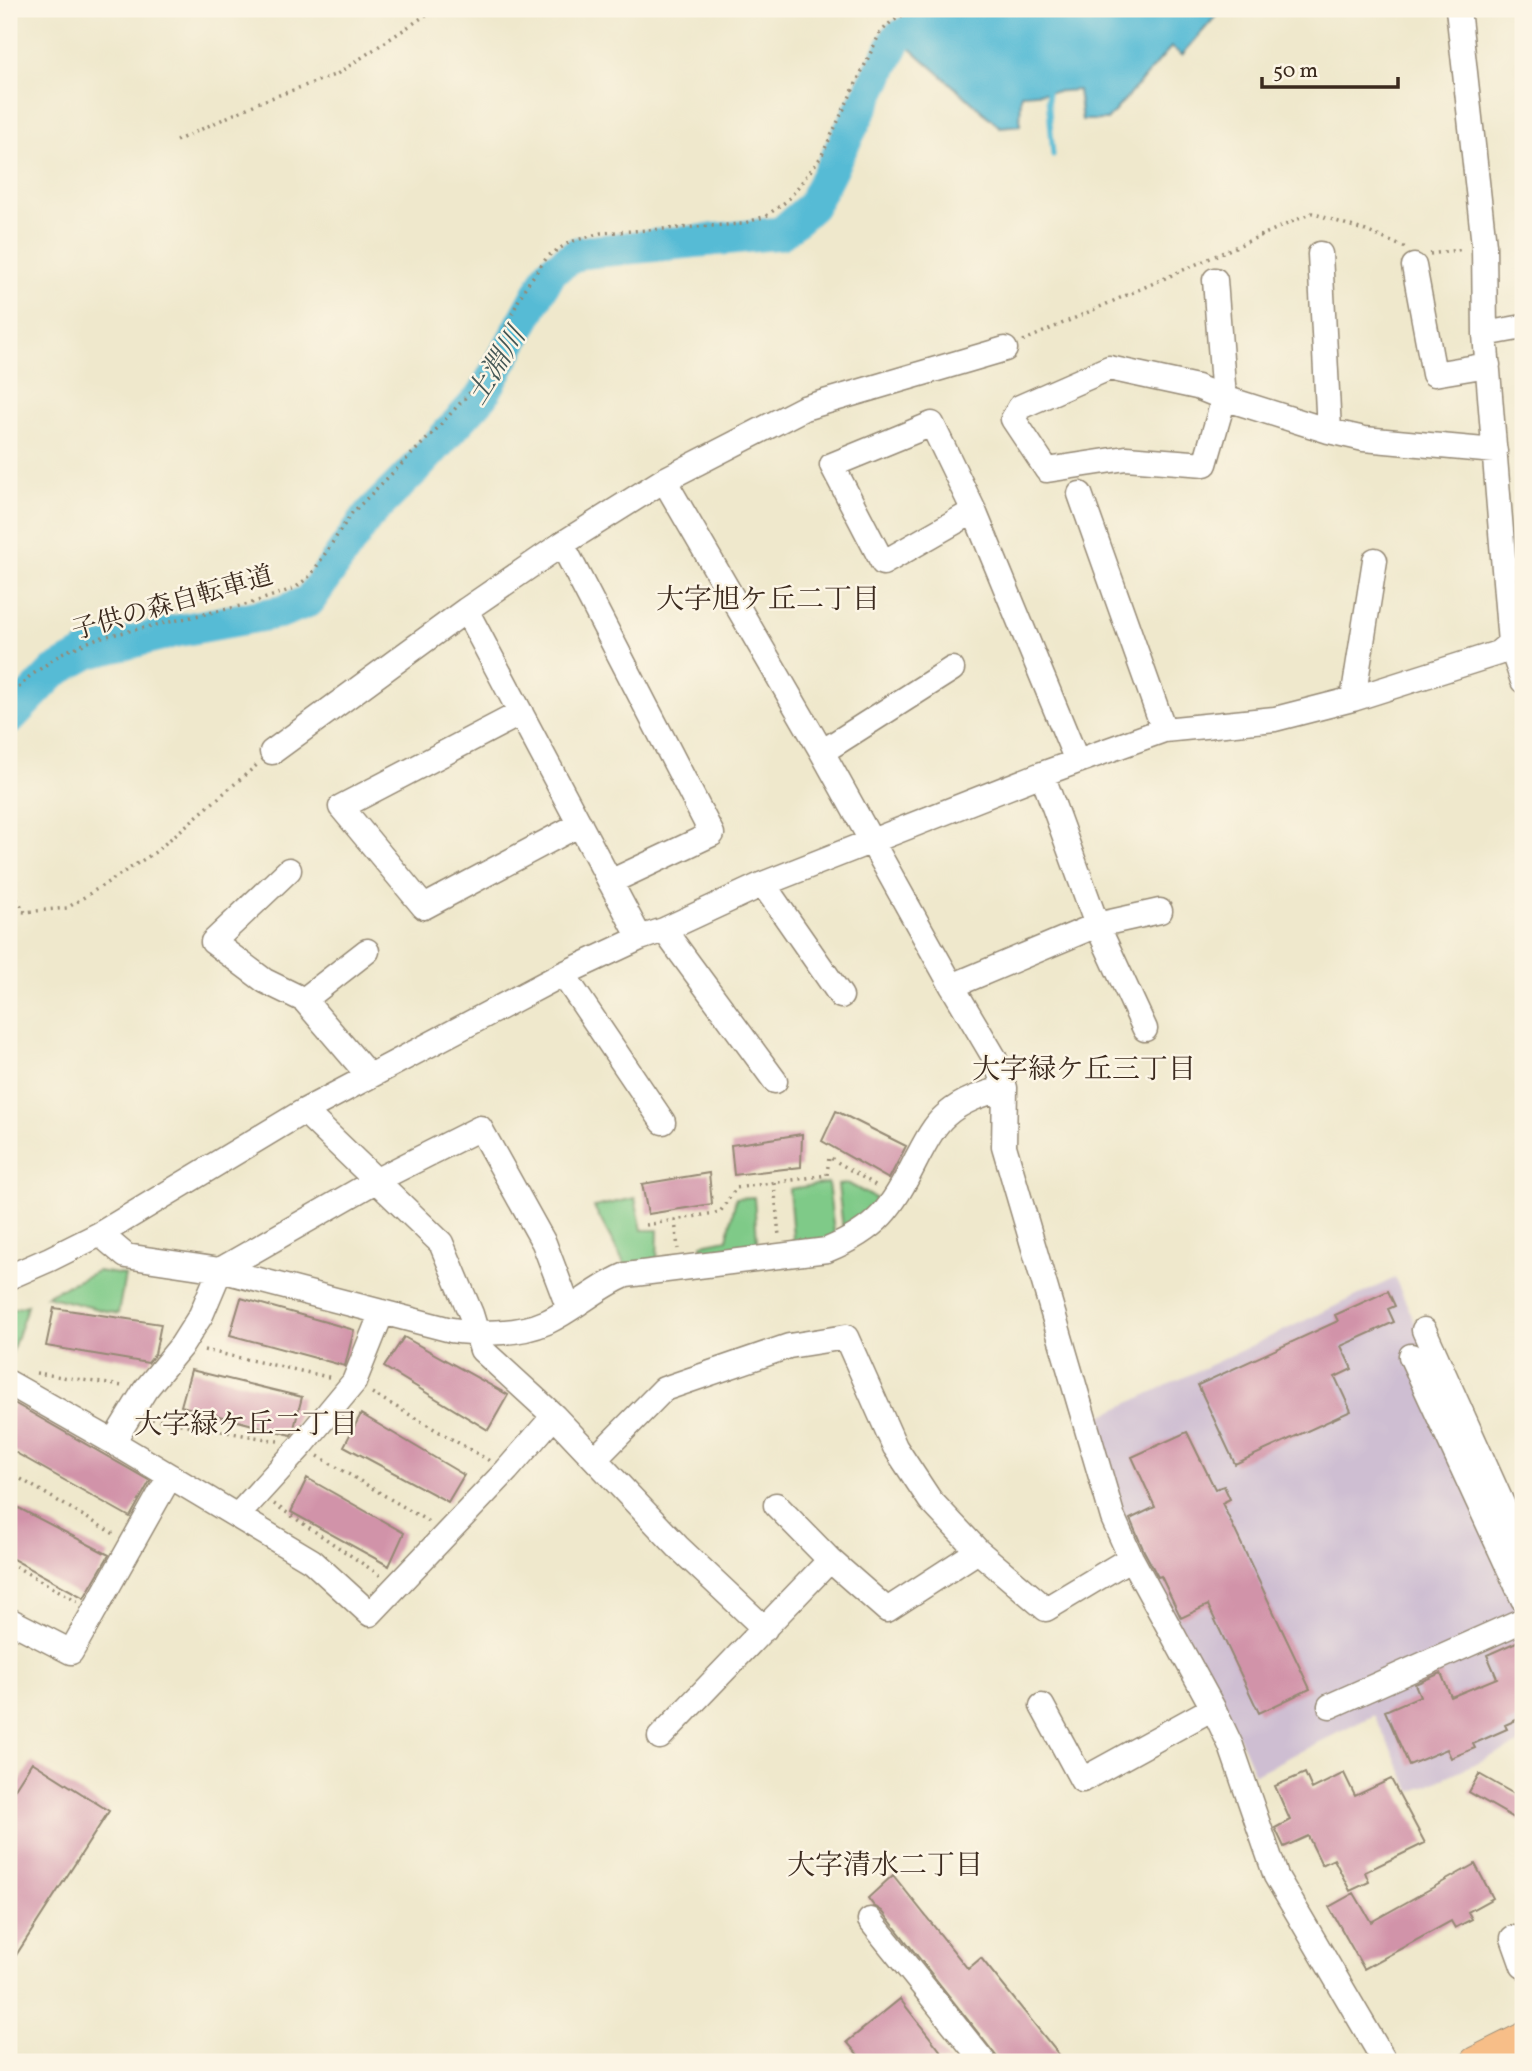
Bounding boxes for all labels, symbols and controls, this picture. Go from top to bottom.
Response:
scale bar [1262,46,1399,90]
text: 50 m [1273,57,1318,86]
water label: 土淵川 [458,318,537,412]
street label: 子供の森自転車道 [68,558,277,650]
district label: 大字旭ケ丘二丁目 [656,581,880,620]
district label: 大字緑ケ丘三丁目 [972,1051,1196,1090]
district label: 大字緑ケ丘二丁目 [134,1406,358,1445]
district label: 大字清水二丁目 [787,1847,983,1886]

